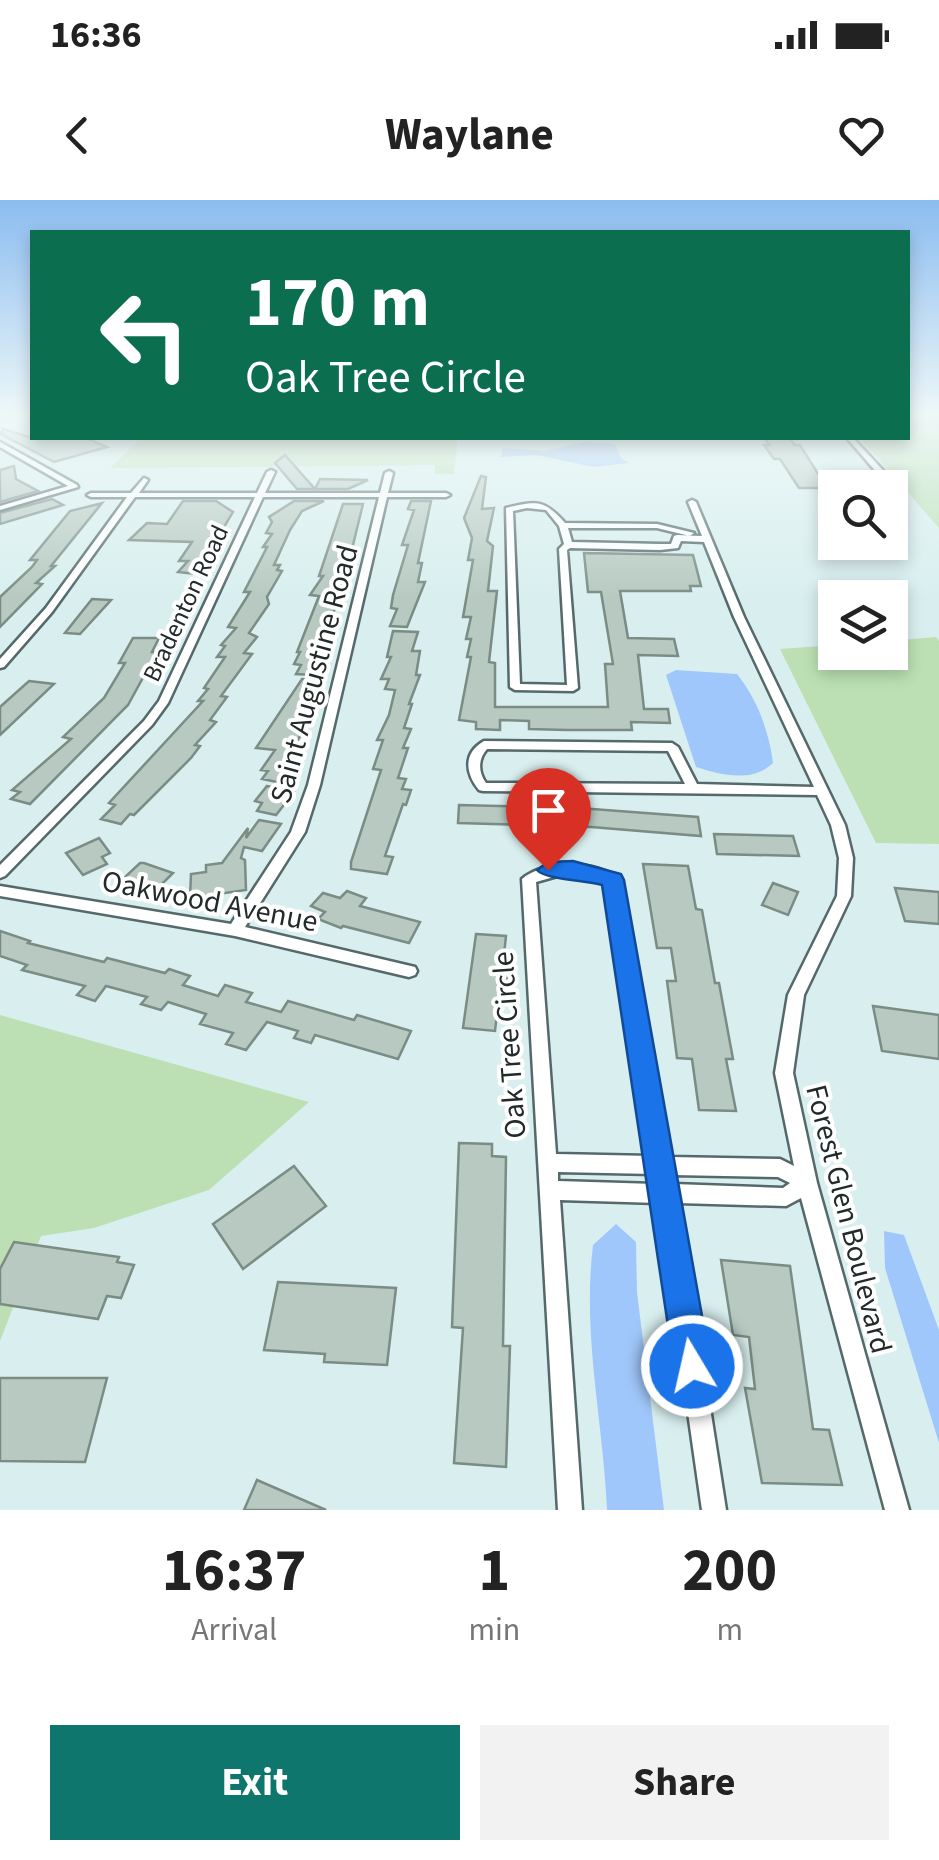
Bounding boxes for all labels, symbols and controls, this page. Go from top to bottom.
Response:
text: 16:36 [50,8,142,62]
text: Waylane [385,103,554,167]
icon: back [50,108,105,163]
icon: heart [834,108,889,163]
text: 170 m [245,253,430,353]
icon: left [80,270,210,400]
text: Oak Tree Circle [245,346,526,410]
map controls [818,470,908,670]
button: search [818,470,908,560]
street label: Bradenton Road [134,519,238,688]
street label: Saint Augustine Road [259,540,370,808]
button: layers [818,580,908,670]
pin [506,768,591,871]
icon: arrive [521,783,576,838]
street label: Oakwood Avenue [98,859,321,943]
street label: Oak Tree Circle [482,950,537,1140]
street label: Forest Glen Boulevard [794,1080,903,1358]
position arrow [640,1314,744,1418]
text: 16:37 [162,1529,307,1614]
text: 1 [479,1529,510,1614]
text: 200 [682,1529,777,1614]
text: Arrival [191,1607,277,1653]
text: min [468,1607,520,1653]
text: m [716,1607,743,1653]
button: Exit [50,1725,460,1840]
button: Share [480,1725,889,1840]

